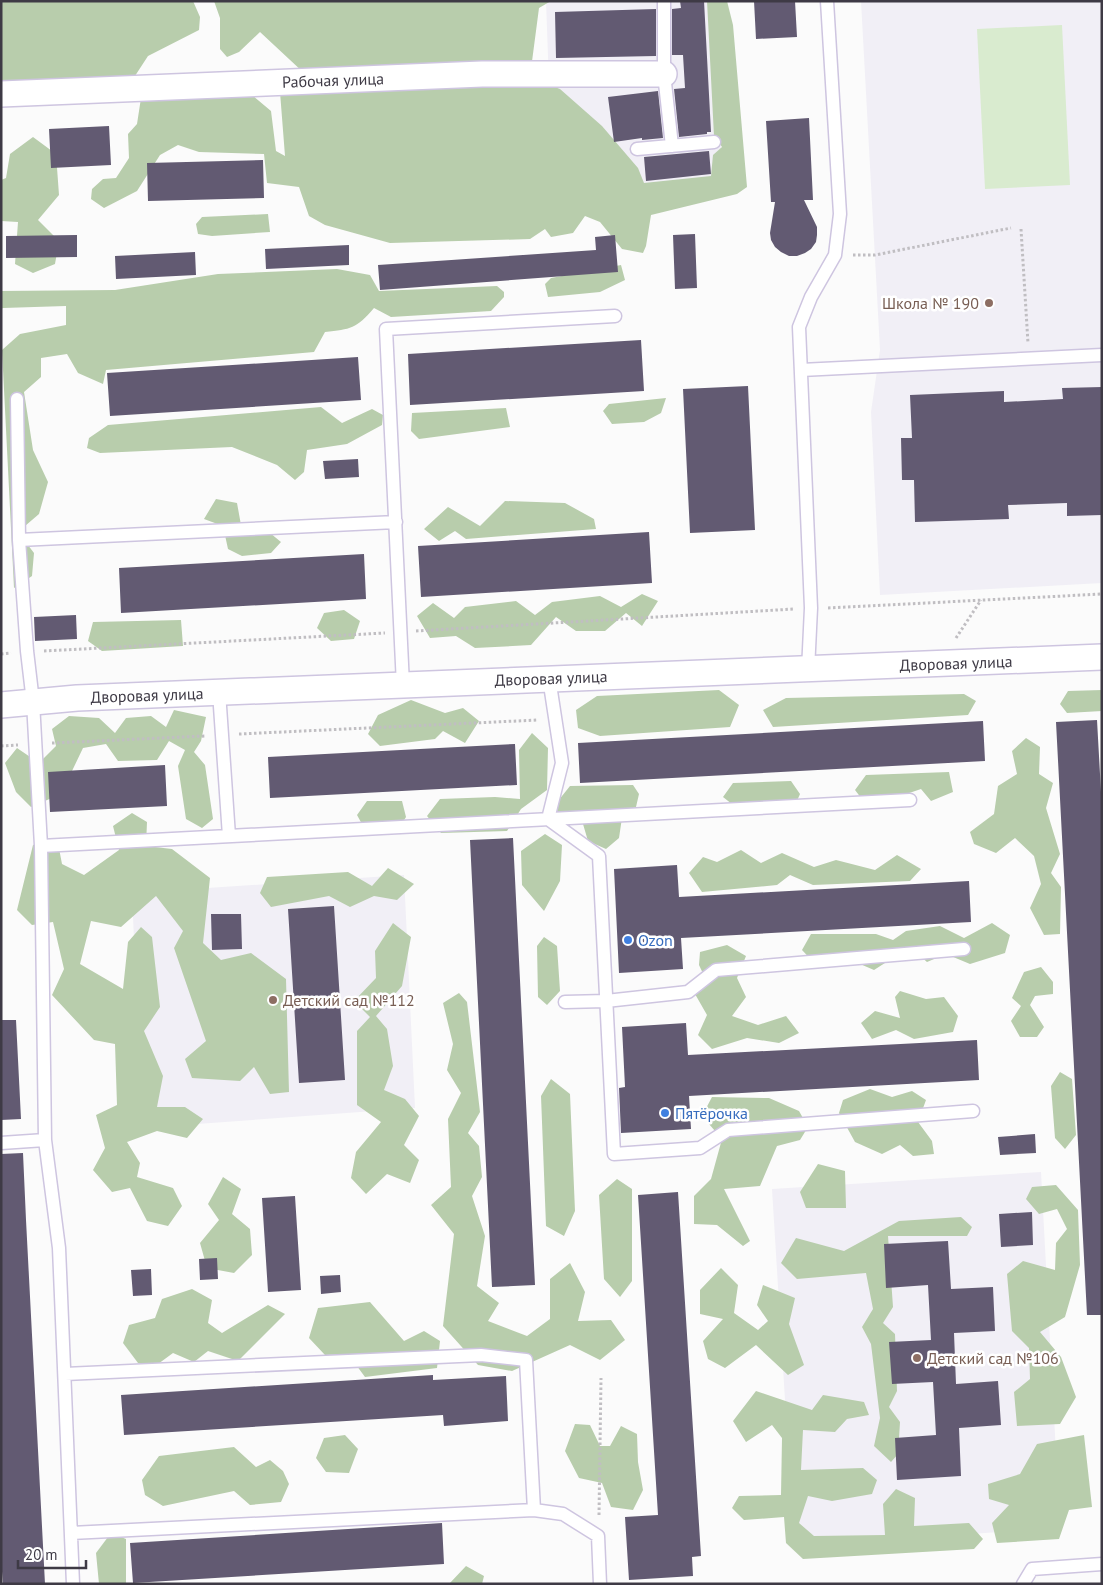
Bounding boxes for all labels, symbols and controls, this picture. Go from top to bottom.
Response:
street label: Рабочая улица [282,68,384,92]
place label: Школа № 190 [882,293,979,313]
marker: Школа № 190 [983,297,995,309]
street label: Дворовая улица [899,651,1013,675]
street label: Дворовая улица [494,666,608,690]
street label: Дворовая улица [90,683,204,707]
place label: Ozon [638,930,673,950]
marker: Ozon [622,934,634,946]
place label: Детский сад №112 [283,990,415,1010]
marker: Детский сад №112 [267,994,279,1006]
place label: Пятёрочка [675,1103,748,1123]
marker: Пятёрочка [659,1107,671,1119]
place label: Детский сад №106 [927,1348,1059,1368]
marker: Детский сад №106 [911,1352,923,1364]
scale bar [18,1538,85,1570]
text: 20 m [25,1545,58,1564]

